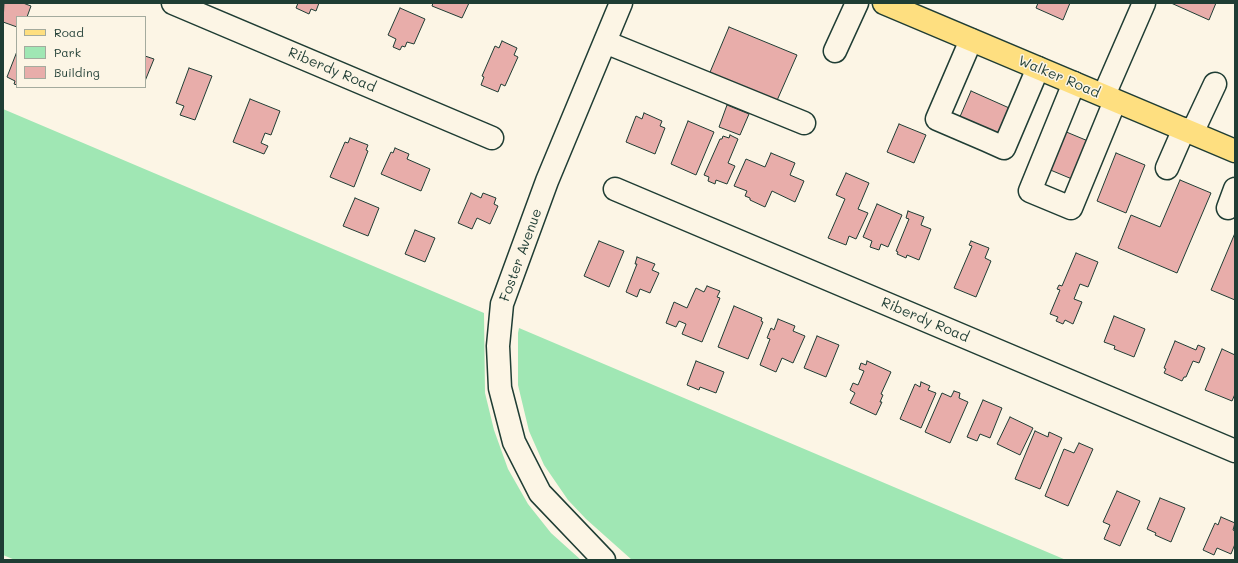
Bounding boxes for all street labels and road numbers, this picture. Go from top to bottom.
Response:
street label: Riberdy Road [286,44,378,96]
street label: Walker Road [1016,52,1102,102]
street label: Foster Avenue [496,206,546,304]
street label: Riberdy Road [879,294,971,346]

